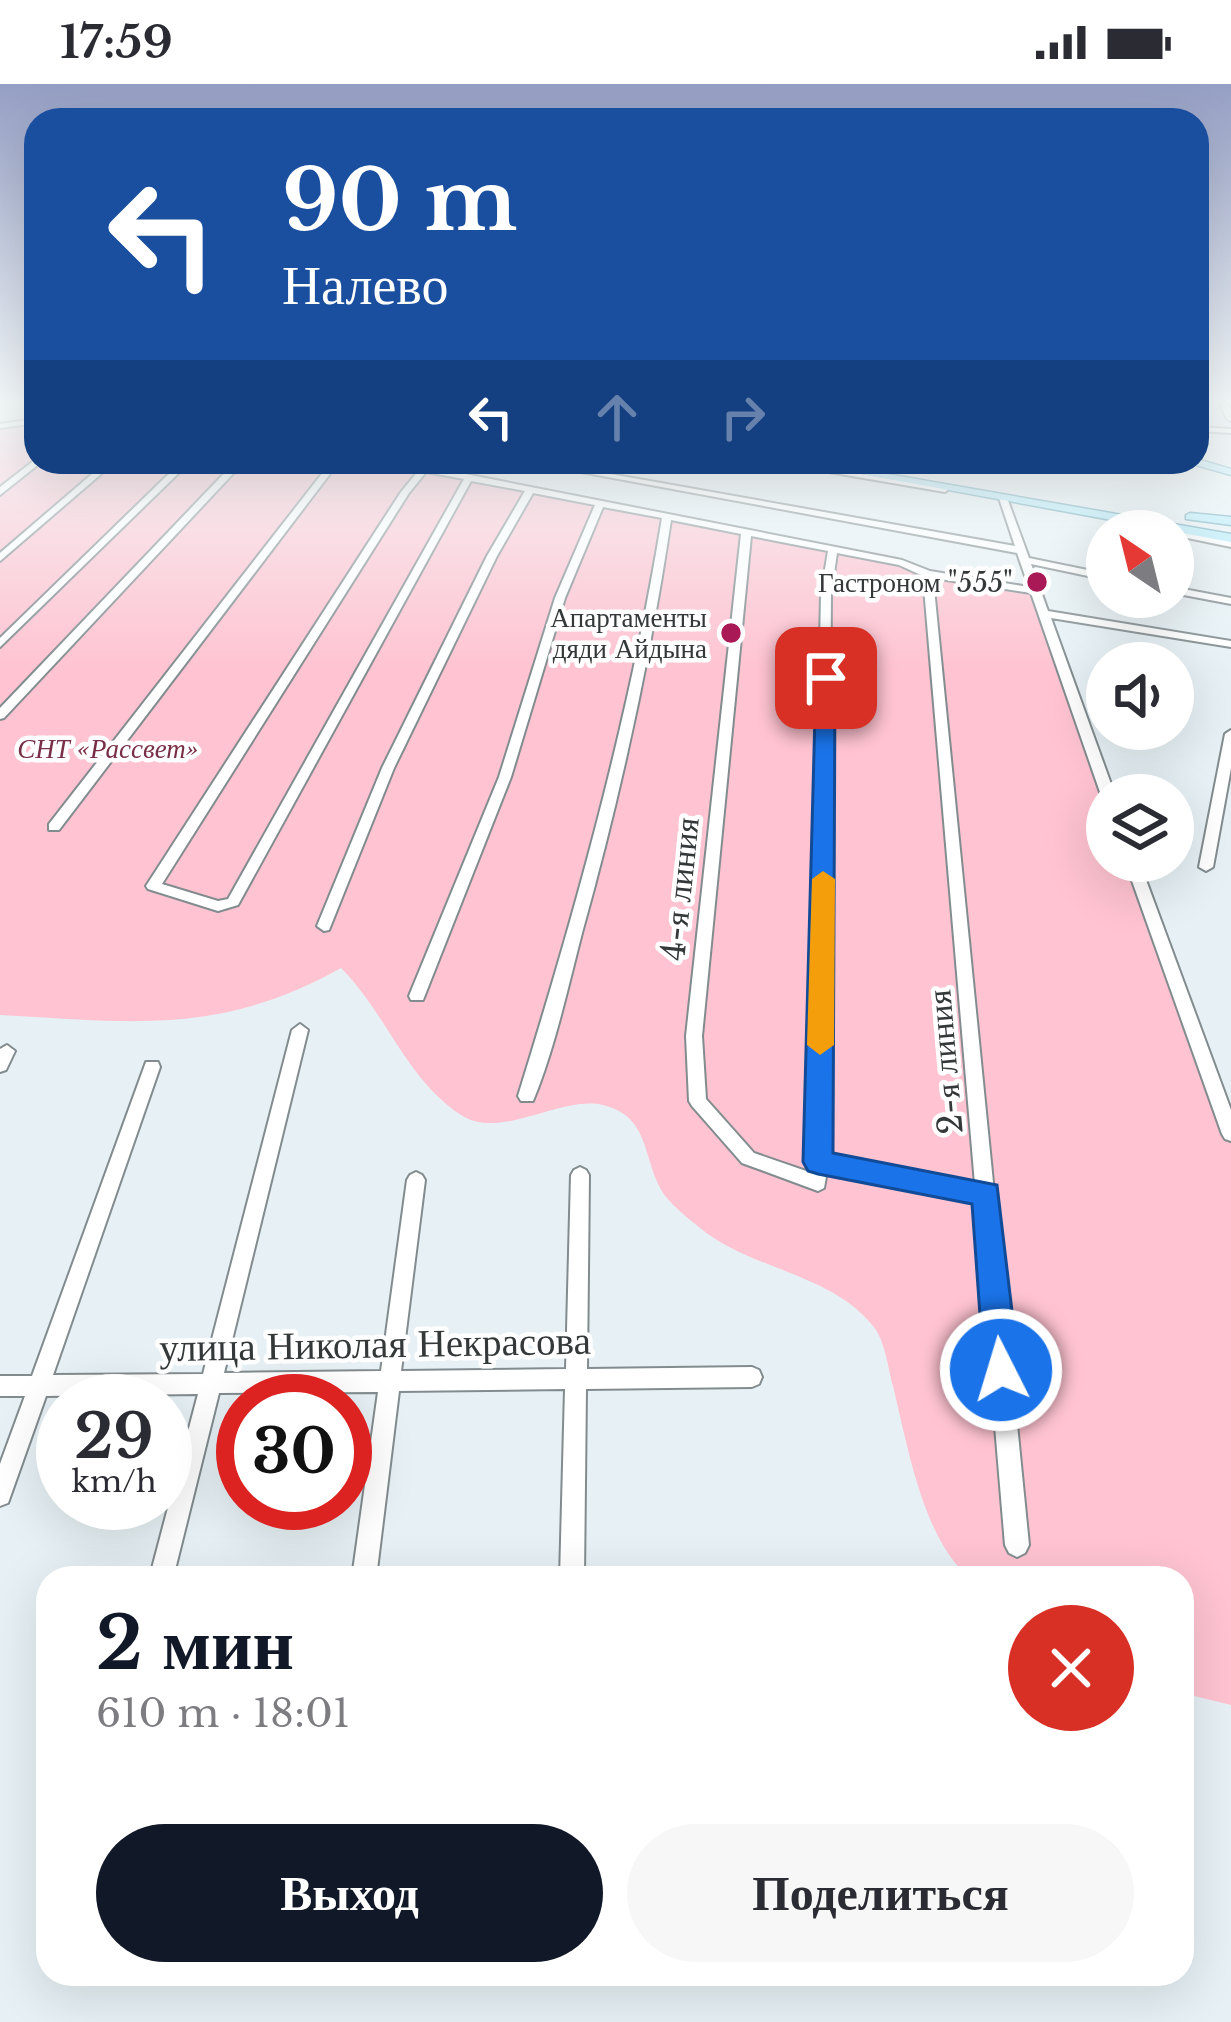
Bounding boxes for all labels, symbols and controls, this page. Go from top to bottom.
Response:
text: 17:59 [60,14,173,70]
text: 90 m [282,149,517,253]
icon: left [84,156,240,312]
text: Налево [282,252,448,319]
icon: left [458,384,524,450]
icon: ahead [584,384,650,450]
icon: right [710,384,776,450]
north arrow [1086,510,1194,618]
map controls [1086,510,1194,882]
place label: Гастроном "555" [818,566,1013,599]
marker: Гастроном "555" [1024,569,1050,595]
place label: Апартаменты дяди Айдына [550,601,707,665]
marker: Апартаменты дяди Айдына [718,620,744,646]
pin [775,627,877,729]
button: sound [1086,642,1194,750]
icon: arrive [793,645,859,711]
park label: СНТ «Рассвет» [17,732,199,765]
button: layers [1086,774,1194,882]
street label: 4-я линия [652,815,708,963]
street label: 2-я линия [918,988,972,1136]
position arrow [938,1307,1064,1433]
street label: улица Николая Некрасова [159,1316,591,1372]
speed limit sign: 30 [216,1374,372,1530]
text: 29 [74,1400,154,1474]
text: km/h [71,1463,157,1500]
text: 2 мин [96,1599,294,1688]
button: close [1008,1605,1134,1731]
text: 610 m · 18:01 [96,1689,350,1738]
button: Выход [96,1824,603,1962]
button: Поделиться [627,1824,1134,1962]

